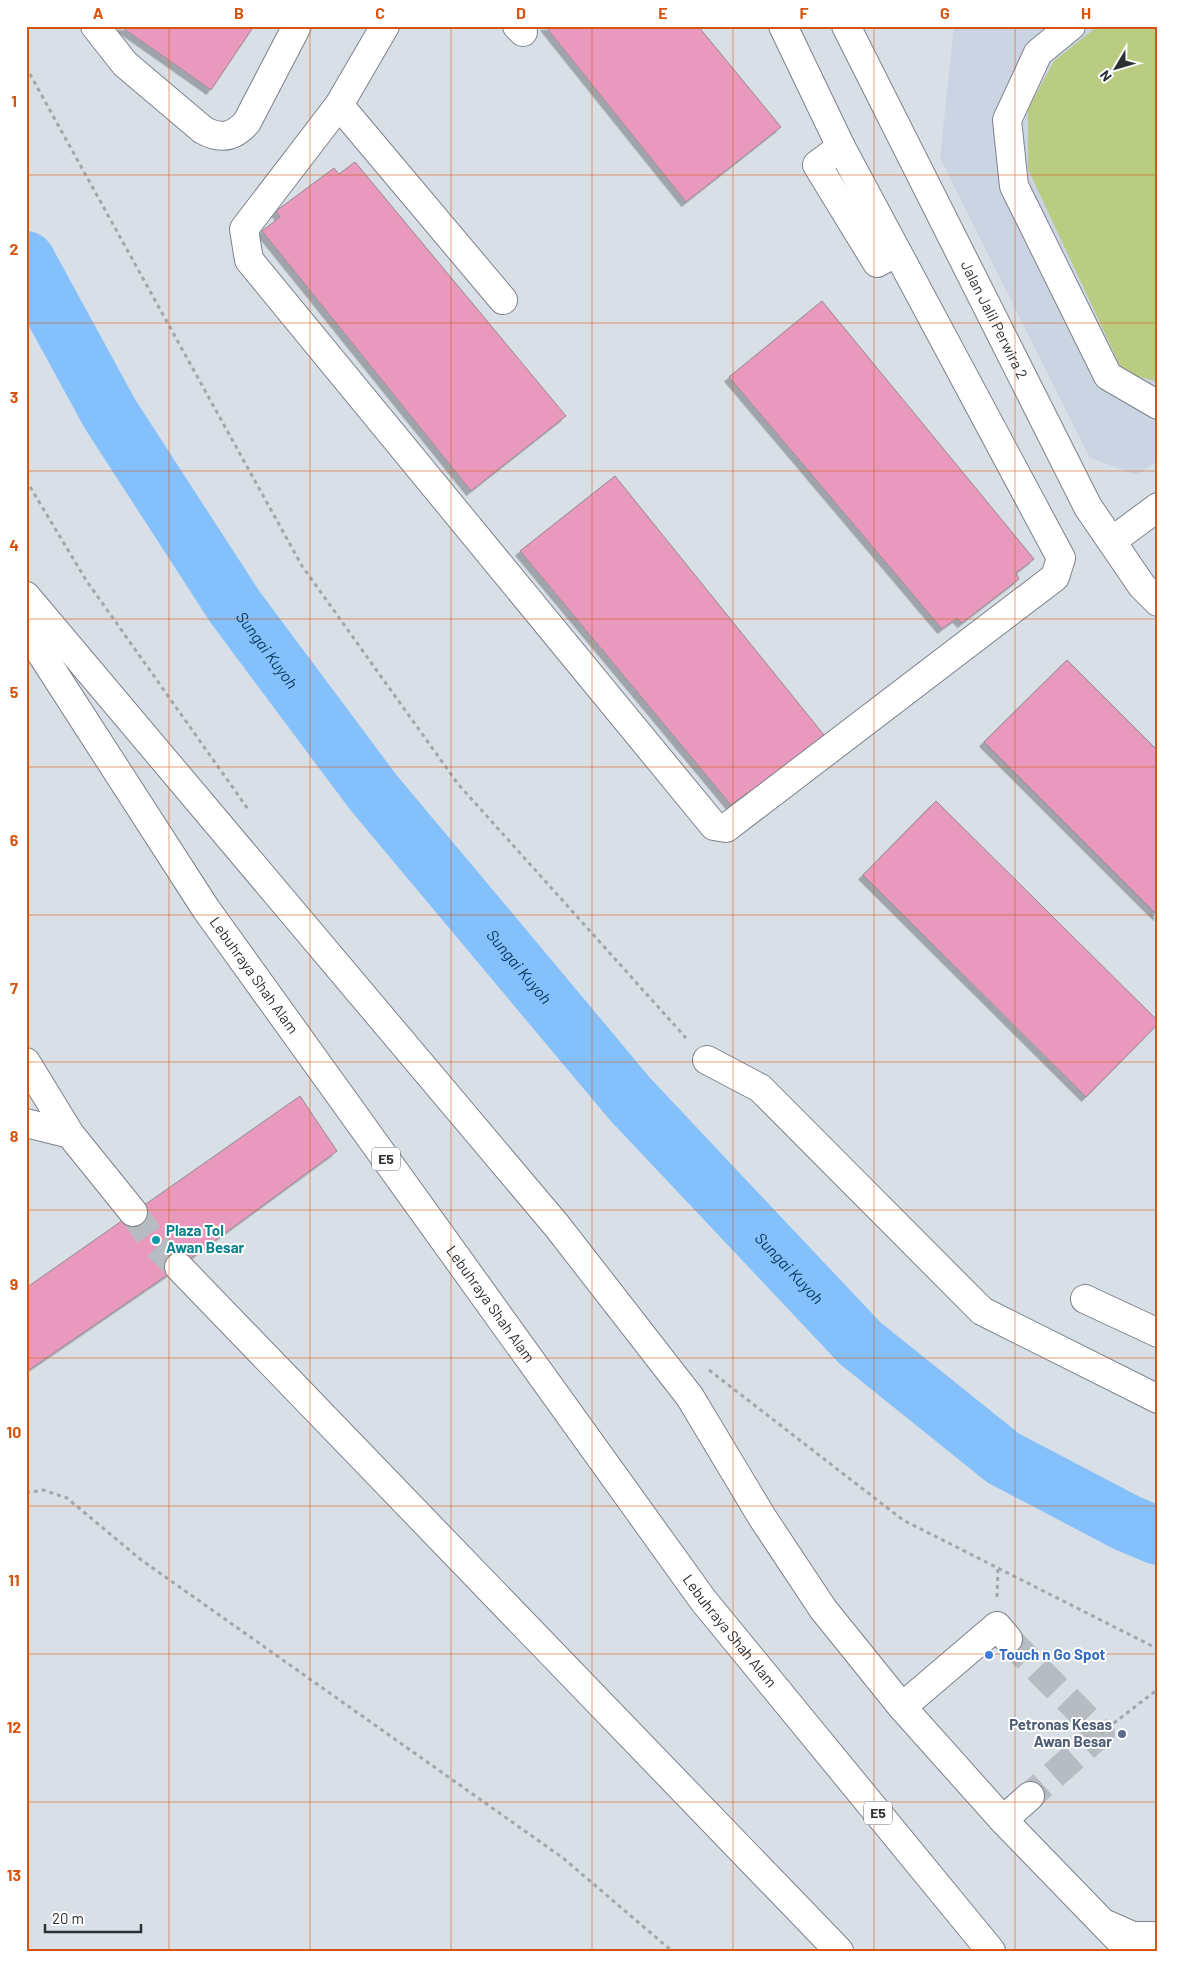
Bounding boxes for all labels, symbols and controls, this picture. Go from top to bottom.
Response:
text: A [93,3,104,22]
text: B [234,3,244,22]
text: C [375,3,385,22]
text: D [516,3,526,22]
text: E [658,3,668,22]
text: F [800,3,809,22]
text: G [940,3,950,22]
text: H [1081,3,1091,22]
north arrow [1092,42,1142,92]
text: N [1096,67,1115,85]
text: 1 [11,91,17,110]
text: 2 [10,239,19,258]
street label: Jalan Jalil Perwira 2 [958,257,1032,382]
text: 3 [10,387,18,406]
text: 4 [9,535,19,554]
water label: Sungai Kuyoh [233,607,302,692]
text: 5 [10,682,19,701]
text: 6 [10,830,19,849]
street label: Lebuhraya Shah Alam [207,913,303,1037]
water label: Sungai Kuyoh [483,925,556,1007]
text: 7 [10,978,18,997]
text: 8 [10,1126,19,1145]
road number: E5 [372,1148,400,1170]
place label: Plaza Tol Awan Besar [166,1221,245,1256]
water label: Sungai Kuyoh [752,1228,828,1308]
marker: Plaza Tol Awan Besar [150,1234,162,1246]
street label: Lebuhraya Shah Alam [443,1242,539,1366]
text: 9 [10,1274,18,1293]
text: 10 [7,1422,21,1441]
text: 11 [8,1570,20,1589]
street label: Lebuhraya Shah Alam [680,1571,781,1691]
place label: Touch n Go Spot [999,1645,1106,1663]
marker: Touch n Go Spot [983,1649,995,1661]
place label: Petronas Kesas Awan Besar [1009,1715,1112,1750]
text: 12 [7,1717,21,1736]
marker: Petronas Kesas Awan Besar [1116,1728,1128,1740]
road number: E5 [864,1802,892,1825]
text: 13 [7,1865,21,1884]
scale bar [45,1902,141,1934]
text: 20 m [52,1909,84,1927]

